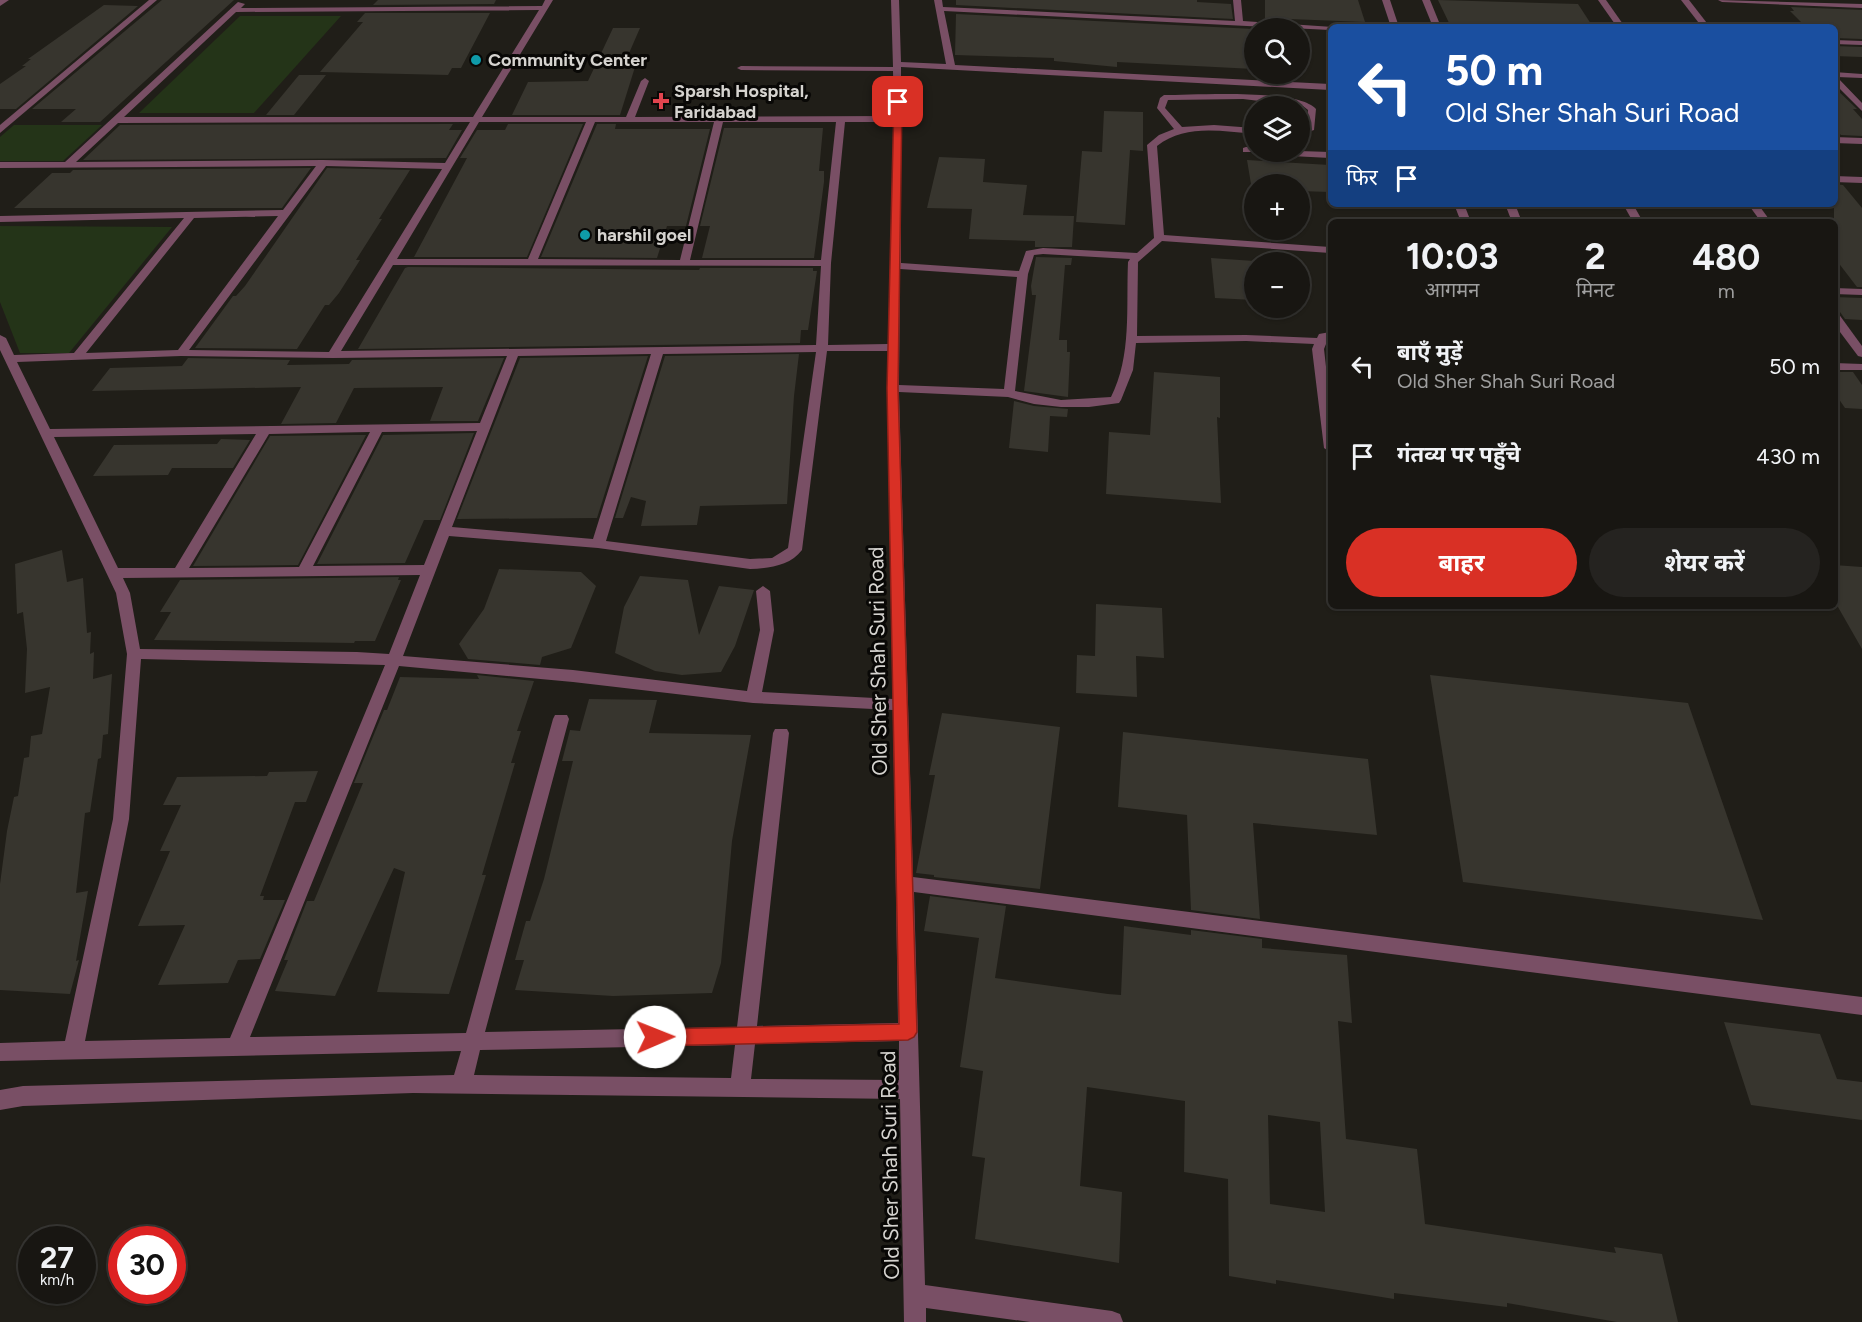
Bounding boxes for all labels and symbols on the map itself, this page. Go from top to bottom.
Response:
place label: Community Center [488,49,647,71]
marker: Community Center [469,53,483,67]
pin [872,76,923,127]
place label: Sparsh Hospital, Faridabad [674,80,809,123]
marker: Sparsh Hospital, Faridabad [652,92,670,110]
place label: harshil goel [597,224,691,246]
marker: harshil goel [578,228,592,242]
street label: Old Sher Shah Suri Road [863,546,892,776]
position arrow [623,1005,687,1069]
street label: Old Sher Shah Suri Road [875,1050,904,1280]
speed limit sign: 30 [108,1226,186,1304]

